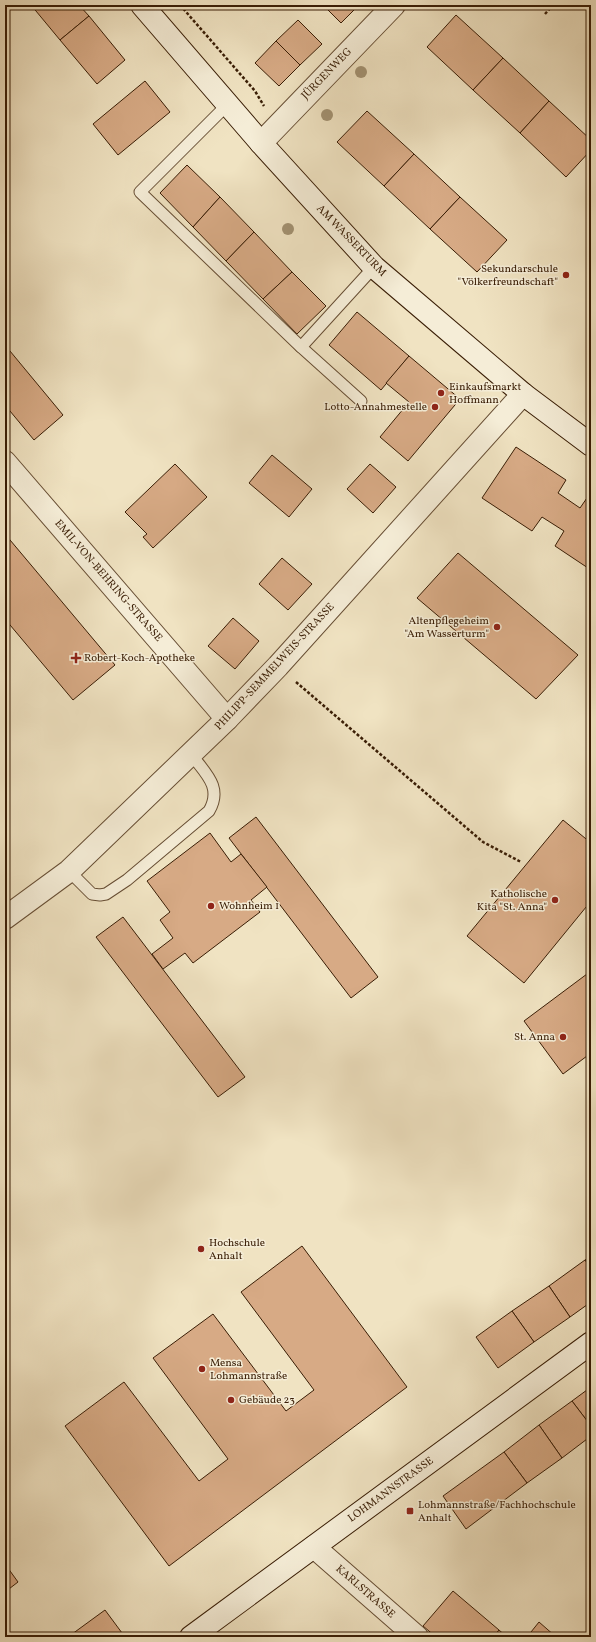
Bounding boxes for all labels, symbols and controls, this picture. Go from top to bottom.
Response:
street label: JÜRGENWEG [298,45,356,103]
street label: AM WASSERTURM [313,202,389,280]
place label: Sekundarschule "Völkerfreundschaft" [457,262,558,290]
marker: Sekundarschule "Völkerfreundschaft" [561,270,571,280]
place label: Einkaufsmarkt Hoffmann [449,380,521,408]
marker: Einkaufsmarkt Hoffmann [436,388,446,398]
place label: Lotto-Annahmestelle [324,400,427,415]
marker: Lotto-Annahmestelle [430,402,440,412]
street label: EMIL-VON-BEHRING-STRASSE [51,517,166,646]
street label: PHILIPP-SEMMELWEIS-STRASSE [212,600,338,734]
place label: Altenpflegeheim "Am Wasserturm" [404,614,489,642]
marker: Altenpflegeheim "Am Wasserturm" [492,622,502,632]
place label: Robert-Koch-Apotheke [84,651,195,666]
marker: Robert-Koch-Apotheke [71,653,81,663]
place label: Katholische Kita "St. Anna" [477,887,547,915]
marker: Katholische Kita "St. Anna" [550,895,560,905]
place label: Wohnheim 1 [219,899,279,914]
marker: Wohnheim 1 [206,901,216,911]
place label: St. Anna [514,1030,556,1045]
marker: St. Anna [558,1032,568,1042]
place label: Hochschule Anhalt [209,1236,265,1264]
marker: Hochschule Anhalt [196,1244,206,1254]
place label: Mensa Lohmannstraße [210,1356,287,1384]
marker: Mensa Lohmannstraße [197,1364,207,1374]
place label: Gebäude 23 [239,1393,295,1408]
marker: Gebäude 23 [226,1395,236,1405]
street label: LOHMANNSTRASSE [345,1454,437,1526]
place label: Lohmannstraße/Fachhochschule Anhalt [418,1498,576,1526]
marker: Lohmannstraße/Fachhochschule Anhalt [405,1506,415,1516]
street label: KARLSTRASSE [332,1562,398,1622]

